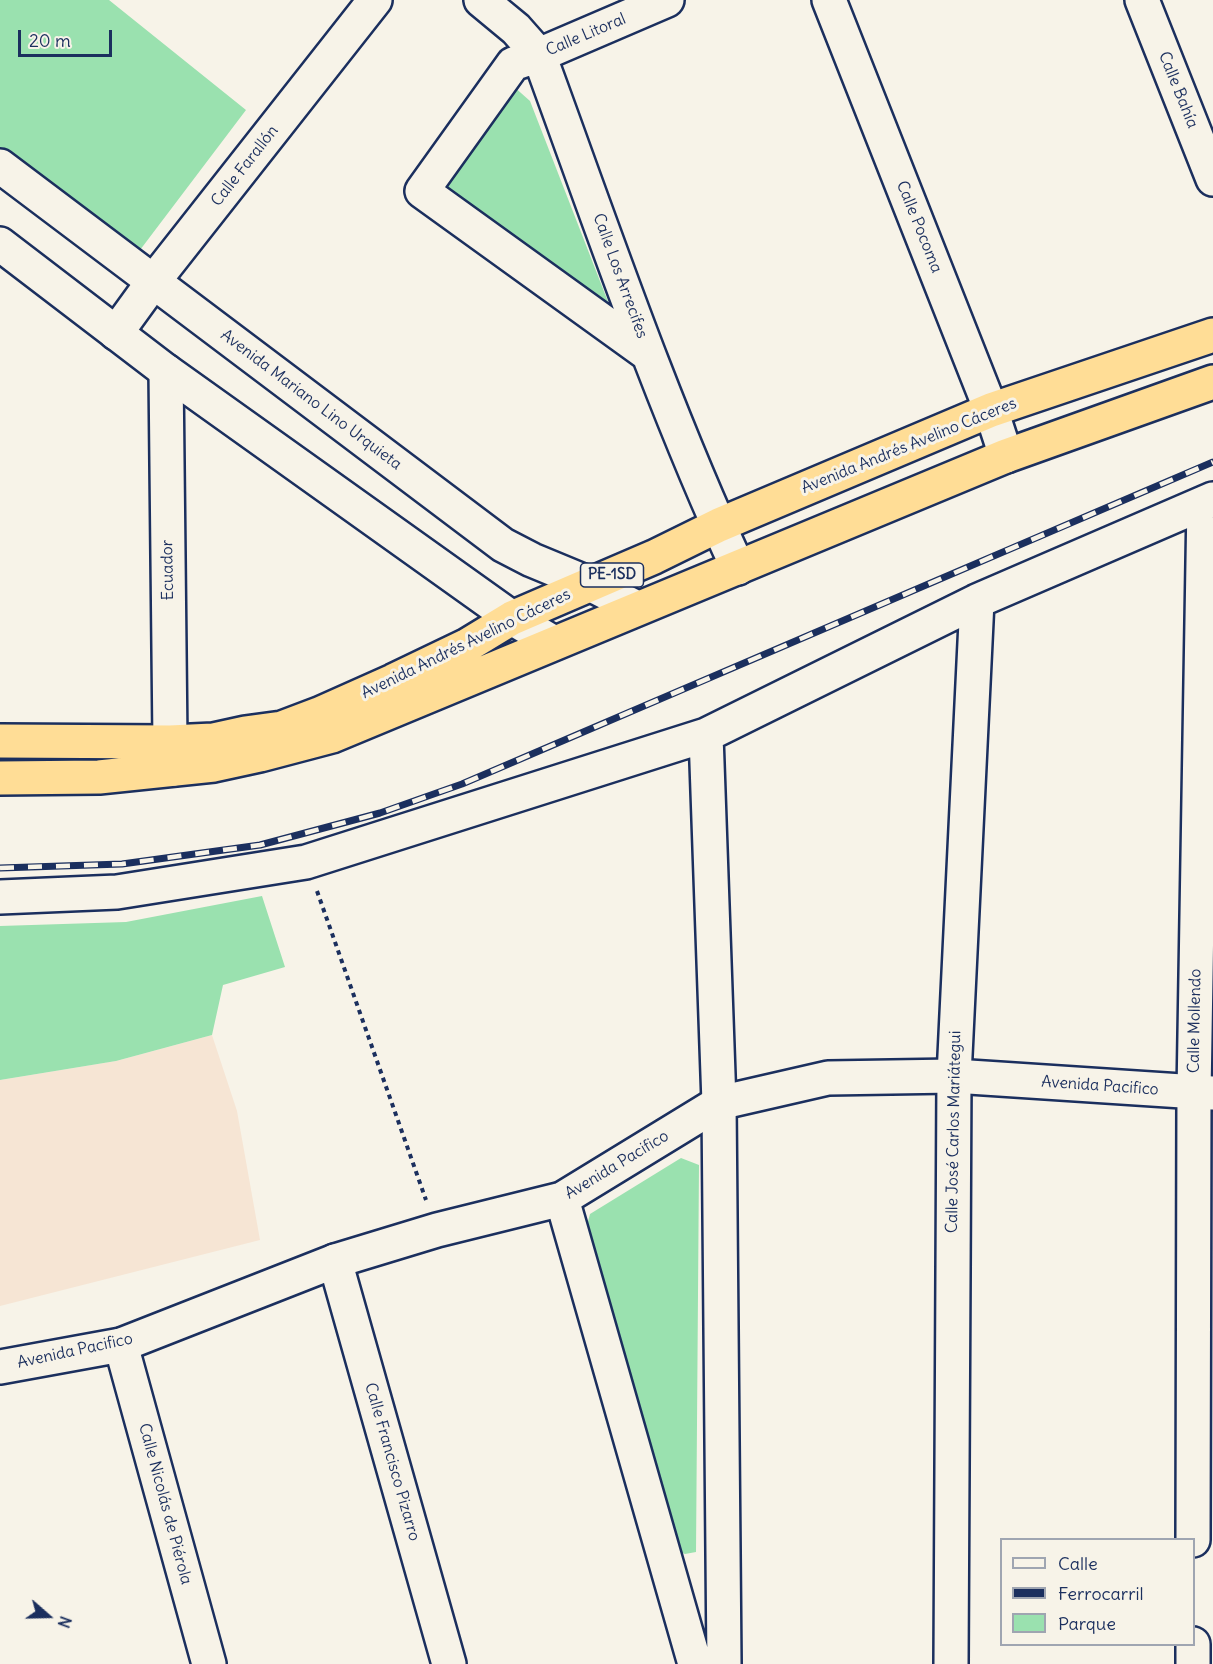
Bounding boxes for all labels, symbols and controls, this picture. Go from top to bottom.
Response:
street label: Calle Litoral [543,10,629,60]
scale bar [21,18,116,56]
text: 20 m [29,29,71,52]
street label: Calle Bahía [1154,49,1202,131]
street label: Calle Farallón [207,122,283,210]
street label: Calle Pocoma [892,178,946,276]
street label: Calle Los Arrecifes [588,211,652,341]
street label: Avenida Mariano Lino Urquieta [217,326,405,474]
street label: Avenida Andrés Avelino Cáceres [799,394,1019,498]
street label: Ecuador [158,540,178,600]
road number: PE-1SD [580,563,644,587]
street label: Avenida Andrés Avelino Cáceres [358,585,574,703]
street label: Calle Mollendo [1184,969,1206,1073]
street label: Calle José Carlos Mariátegui [943,1031,965,1233]
street label: Avenida Pacifico [1041,1072,1159,1100]
street label: Avenida Pacifico [562,1126,672,1204]
street label: Avenida Pacifico [15,1329,135,1373]
street label: Calle Francisco Pizarro [360,1381,424,1543]
street label: Calle Nicolás de Piérola [134,1421,196,1587]
legend [1000,1538,1195,1646]
text: Calle [1058,1552,1098,1575]
text: Ferrocarril [1058,1582,1144,1605]
north arrow [18,1586,78,1646]
text: Parque [1058,1612,1116,1635]
text: N [54,1614,76,1631]

